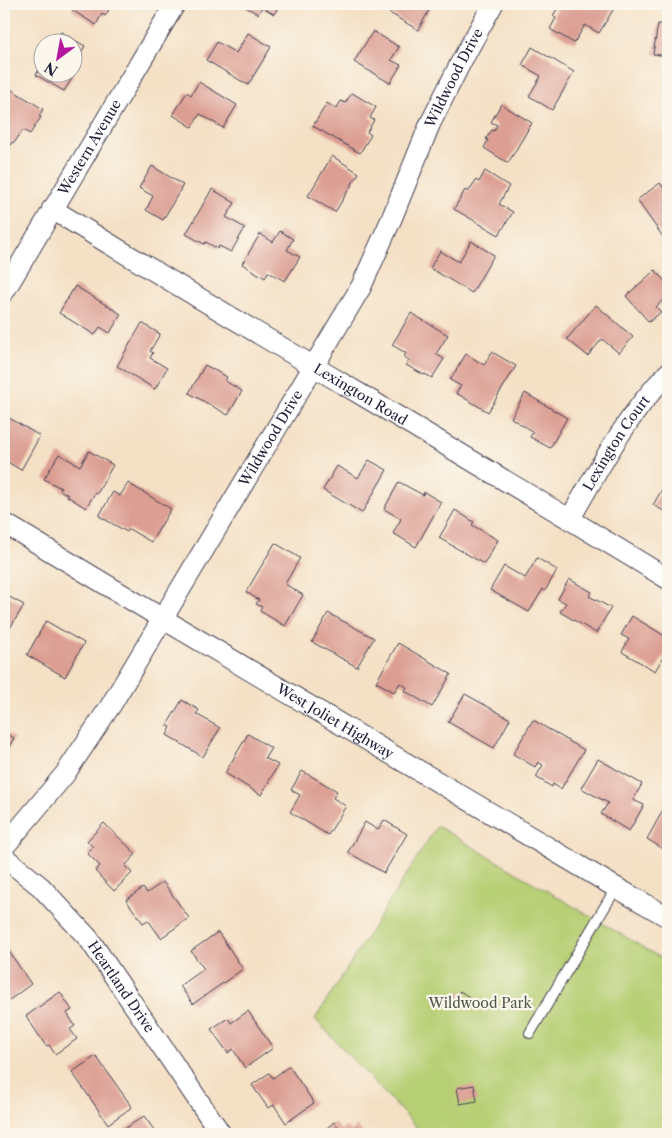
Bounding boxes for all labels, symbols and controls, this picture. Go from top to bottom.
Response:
street label: Wildwood Drive [420,25,487,131]
north arrow [32,32,82,82]
text: N [41,58,61,80]
street label: Western Avenue [53,96,125,200]
street label: Lexington Road [311,360,411,429]
street label: Wildwood Drive [234,387,306,491]
street label: Lexington Court [579,392,654,494]
street label: West Joliet Highway [273,679,397,763]
street label: Heartland Drive [84,937,159,1036]
park label: Wildwood Park [427,994,532,1012]

